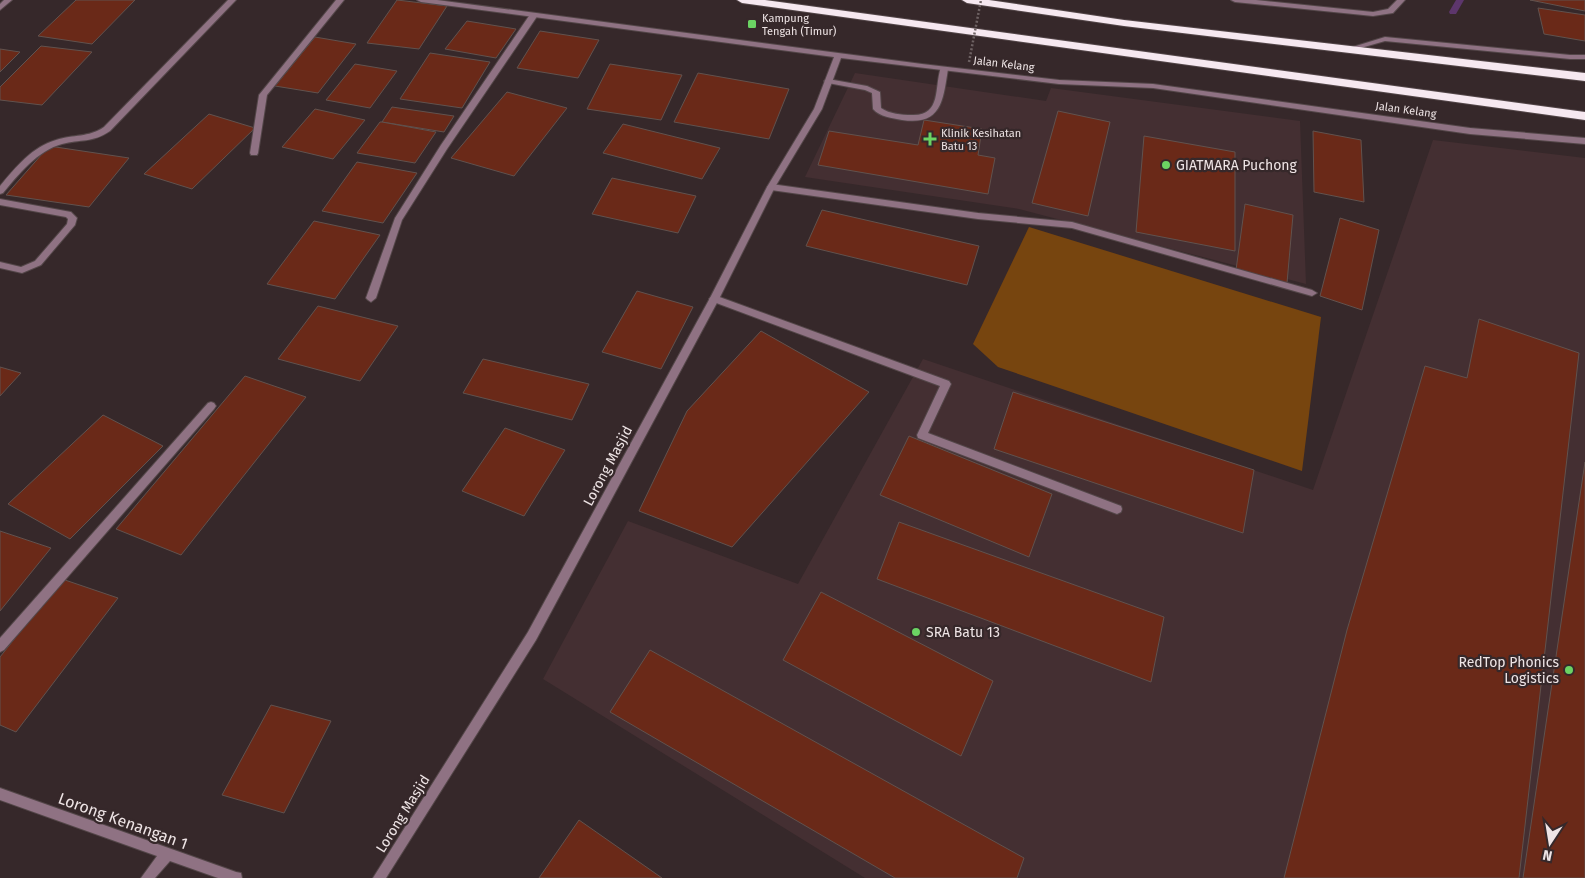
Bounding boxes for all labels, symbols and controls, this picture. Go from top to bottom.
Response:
place label: Kampung Tengah (Timur) [762,12,837,38]
marker: Kampung Tengah (Timur) [746,18,758,30]
street label: Jalan Kelang [973,54,1036,74]
street label: Jalan Kelang [1375,99,1438,121]
place label: Klinik Kesihatan Batu 13 [941,127,1021,153]
marker: Klinik Kesihatan Batu 13 [923,132,937,146]
place label: GIATMARA Puchong [1176,157,1298,174]
marker: GIATMARA Puchong [1160,159,1172,171]
street label: Lorong Masjid [580,423,636,509]
place label: SRA Batu 13 [926,624,1000,641]
marker: SRA Batu 13 [910,626,922,638]
place label: RedTop Phonics Logistics [1458,654,1559,687]
marker: RedTop Phonics Logistics [1563,664,1575,676]
street label: Lorong Masjid [372,772,434,856]
street label: Lorong Kenangan 1 [56,789,190,853]
north arrow [1525,818,1575,868]
text: N [1541,846,1554,865]

